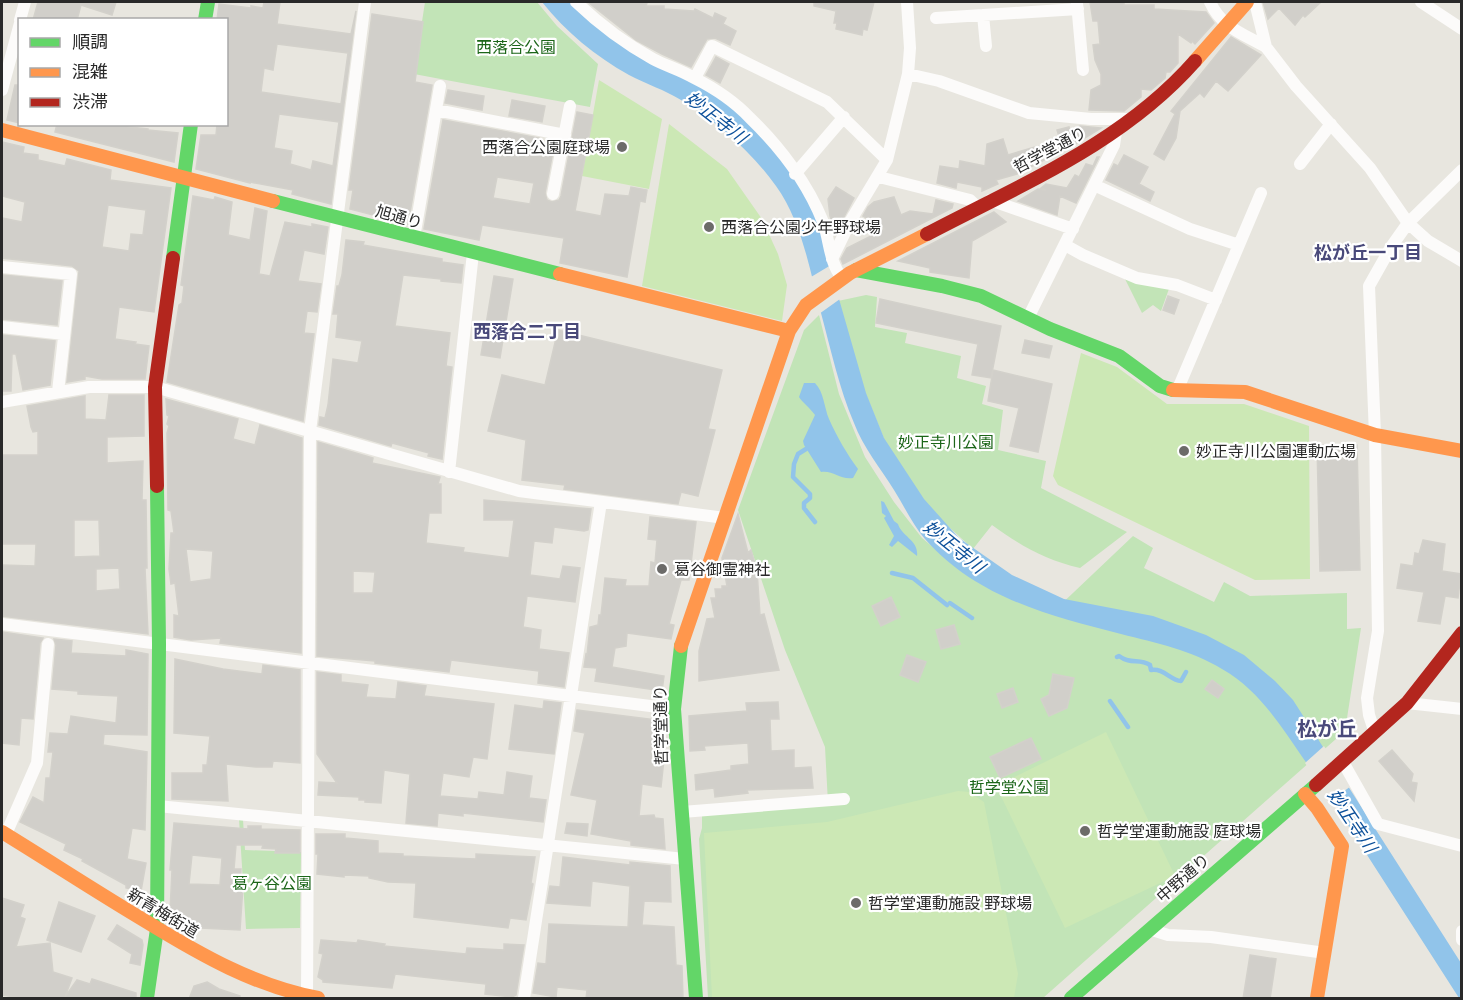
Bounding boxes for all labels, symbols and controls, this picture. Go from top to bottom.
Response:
legend [18,18,228,126]
text: 順調 [72,30,108,54]
park label: 西落合公園 [476,37,556,58]
text: 混雑 [72,60,108,84]
water label: 妙正寺川 [680,86,753,151]
text: 渋滞 [72,90,108,114]
street label: 哲学堂通り [1010,122,1090,178]
place label: 西落合公園庭球場 [482,137,610,158]
marker: 西落合公園庭球場 [615,140,629,154]
street label: 旭通り [373,200,425,234]
place label: 西落合公園少年野球場 [721,217,881,238]
marker: 西落合公園少年野球場 [702,220,716,234]
district label: 松が丘一丁目 [1314,241,1422,265]
district label: 西落合二丁目 [473,320,581,344]
park label: 妙正寺川公園 [898,432,994,453]
place label: 妙正寺川公園運動広場 [1196,441,1356,462]
marker: 妙正寺川公園運動広場 [1177,444,1191,458]
water label: 妙正寺川 [918,515,991,580]
place label: 葛谷御霊神社 [674,559,770,580]
marker: 葛谷御霊神社 [655,562,669,576]
street label: 哲学堂通り [650,685,672,765]
district label: 松が丘 [1297,716,1357,742]
park label: 哲学堂公園 [969,777,1049,798]
water label: 妙正寺川 [1322,784,1383,859]
place label: 哲学堂運動施設 庭球場 [1097,821,1261,842]
marker: 哲学堂運動施設 庭球場 [1078,824,1092,838]
street label: 中野通り [1152,849,1214,907]
park label: 葛ヶ谷公園 [232,873,312,894]
street label: 新青梅街道 [123,883,203,943]
place label: 哲学堂運動施設 野球場 [868,893,1032,914]
marker: 哲学堂運動施設 野球場 [849,896,863,910]

